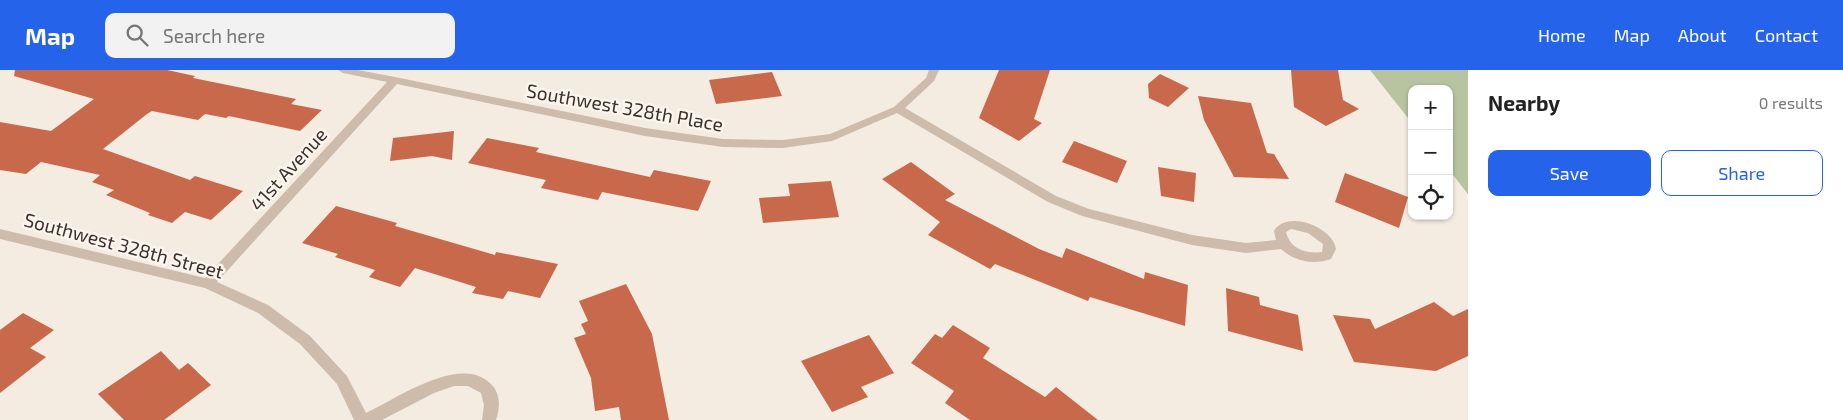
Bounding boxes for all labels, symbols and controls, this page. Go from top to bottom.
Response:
search box [105,13,455,58]
text: Map [25,21,75,50]
icon: search [123,21,151,49]
text: Search here [163,24,265,47]
text: Home [1538,24,1586,46]
text: Map [1614,24,1650,46]
text: About [1678,24,1727,46]
text: Contact [1755,24,1818,46]
street label: Southwest 328th Place [525,78,725,136]
map controls [1408,85,1453,220]
button: + [1408,85,1453,130]
text: Nearby [1488,90,1560,115]
text: 0 results [1759,93,1823,112]
street label: 41st Avenue [245,123,331,215]
button: − [1408,130,1453,175]
button: Save [1488,150,1651,196]
button: Share [1661,150,1823,196]
button: locate [1408,175,1453,220]
street label: Southwest 328th Street [22,207,226,283]

